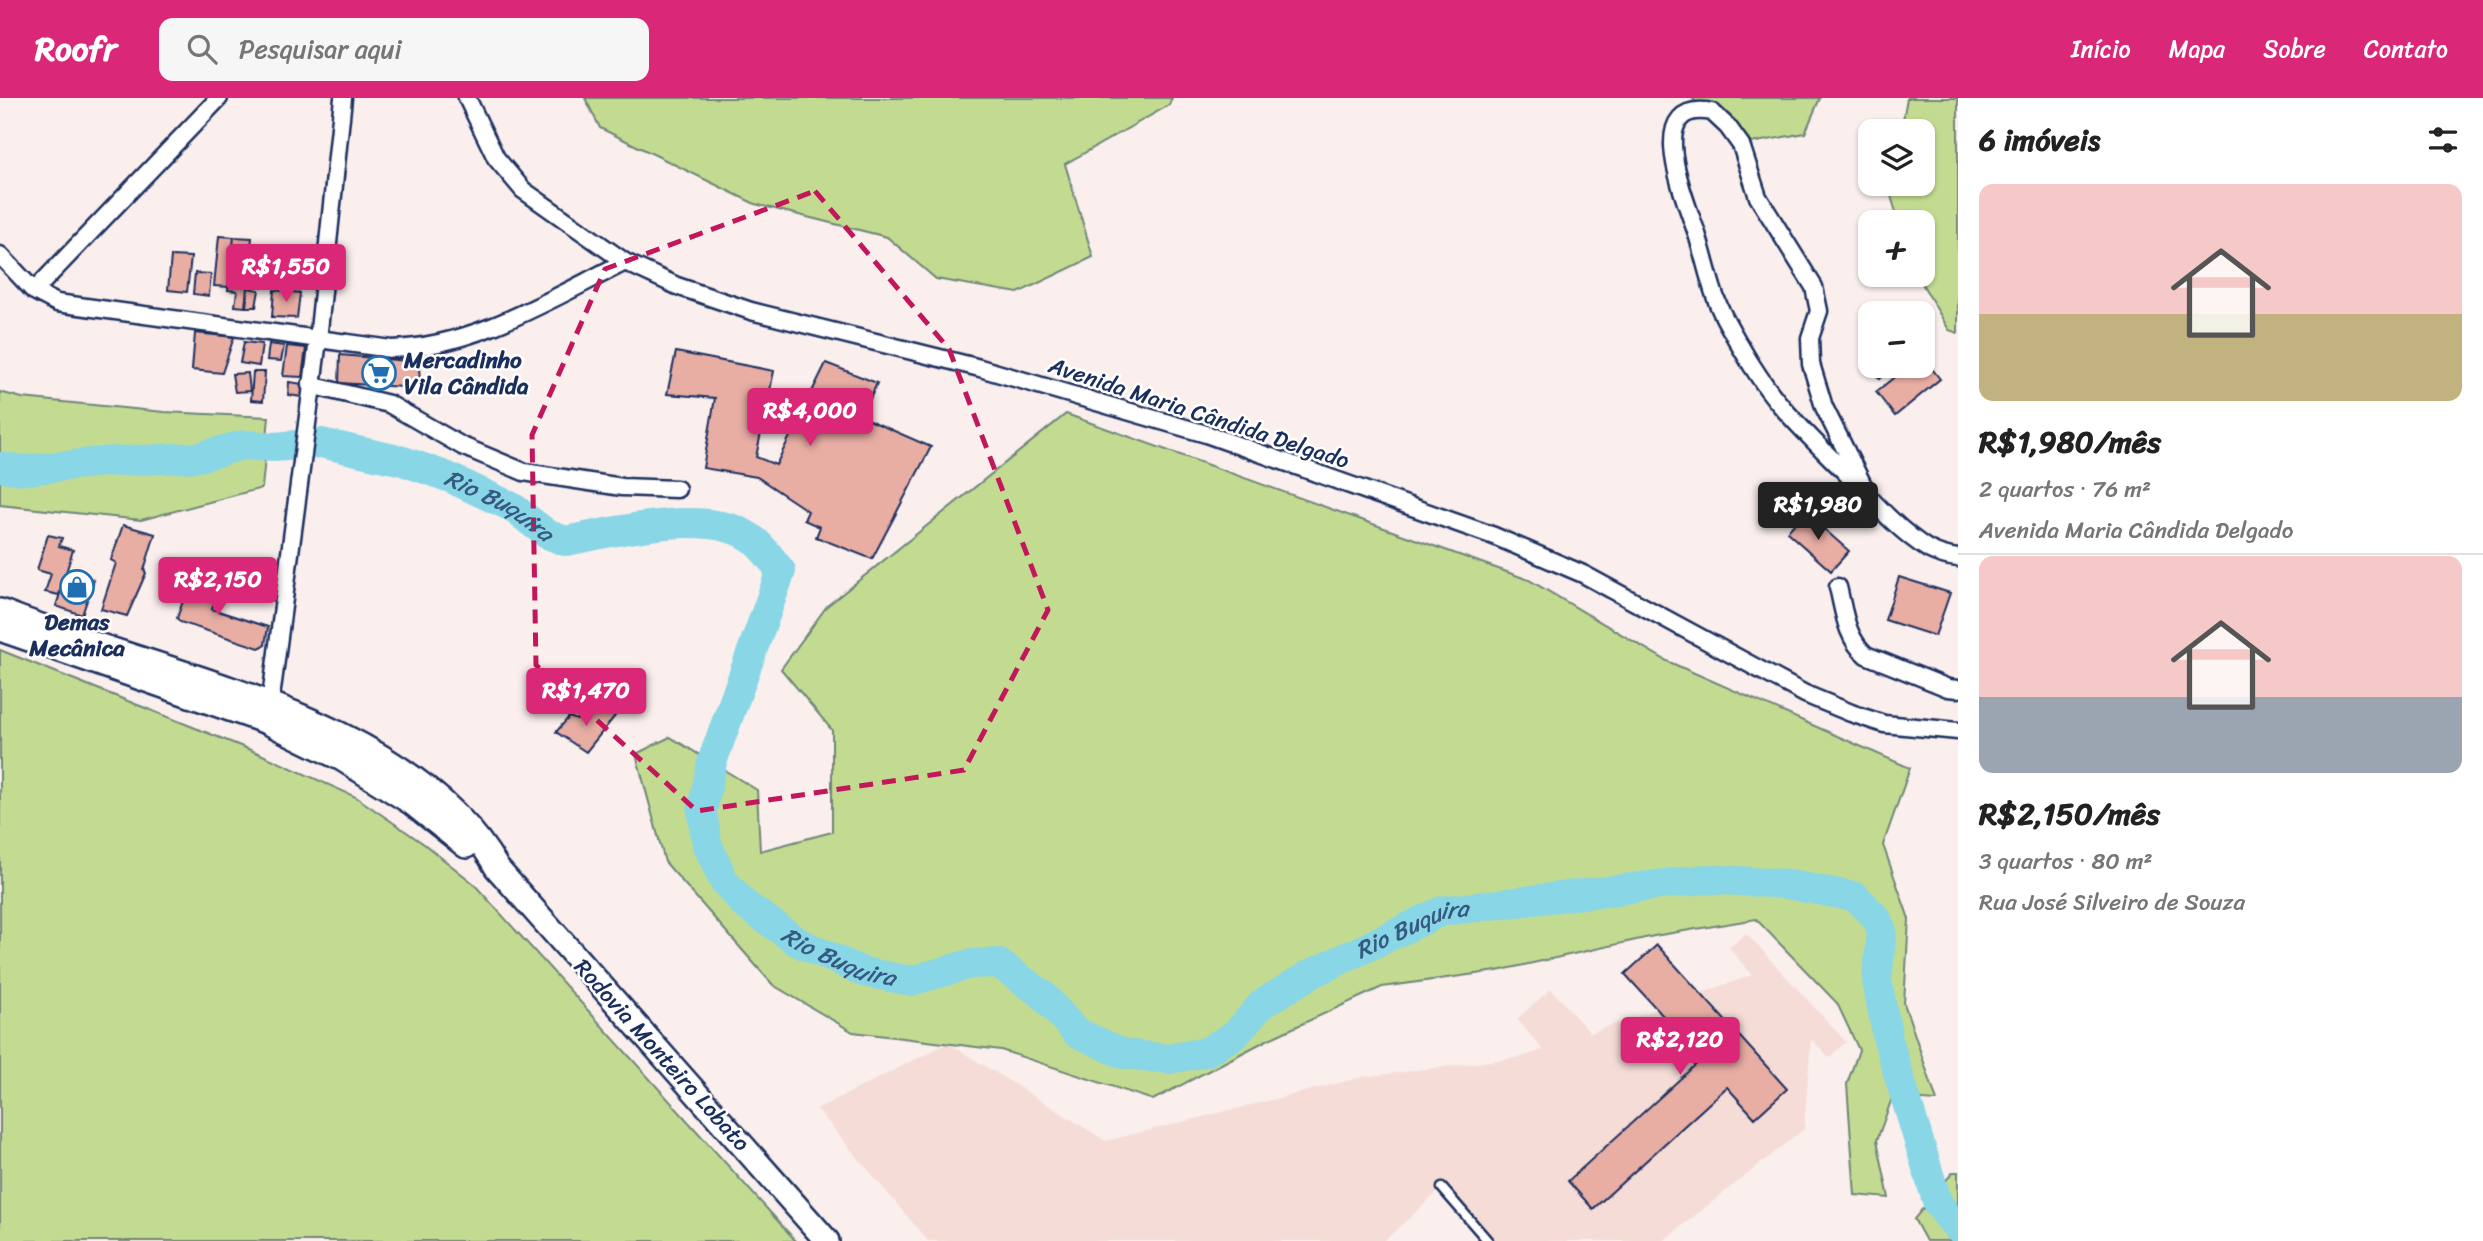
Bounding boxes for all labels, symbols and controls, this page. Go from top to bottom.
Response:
search box [159,18,649,81]
text: Roofr [35,20,117,78]
text: Pesquisar aqui [239,26,402,72]
text: Início [2071,28,2131,70]
text: Mapa [2169,28,2225,70]
text: Sobre [2263,28,2326,70]
text: Contato [2364,28,2448,70]
icon: search [183,30,221,68]
text: 6 imóveis [1979,113,2100,167]
map controls [1858,119,1935,378]
button: layers [1858,119,1935,196]
icon: filters [2424,121,2462,159]
button: + [1858,210,1935,287]
icon: home [2158,230,2284,356]
pin: R$1,550 [221,244,351,304]
text: R$1,550 [242,246,330,287]
button: − [1858,301,1935,378]
place label: Mercadinho Vila Cândida [403,340,529,407]
street label: Avenida Maria Cândida Delgado [1042,345,1355,481]
supermarket icon: Mercadinho Vila Cândida [360,354,398,392]
pin: R$4,000 [745,388,875,448]
text: R$4,000 [763,390,857,431]
text: R$1,980/mês [1979,415,2161,469]
water label: Rio Buquira [437,457,565,554]
text: 2 quartos · 76 m² [1979,469,2151,510]
pin: R$1,980 [1753,482,1883,542]
text: R$1,980 [1774,484,1862,525]
text: Avenida Maria Cândida Delgado [1979,510,2293,551]
pin: R$2,150 [153,558,283,617]
text: R$2,150 [174,559,262,600]
shop icon: Demas Mecânica [58,568,96,606]
place label: Demas Mecânica [28,602,125,669]
icon: home [2158,602,2284,728]
pin: R$1,470 [521,668,651,728]
text: R$1,470 [542,670,630,711]
text: R$2,150/mês [1979,787,2160,841]
text: 3 quartos · 80 m² [1979,841,2153,882]
text: Rua José Silveiro de Souza [1979,882,2245,923]
water label: Rio Buquira [1348,887,1473,971]
water label: Rio Buquira [772,915,901,999]
street label: Rodovia Monteiro Lobato [563,949,761,1162]
pin: R$2,120 [1615,1018,1745,1077]
text: R$2,120 [1637,1019,1723,1060]

